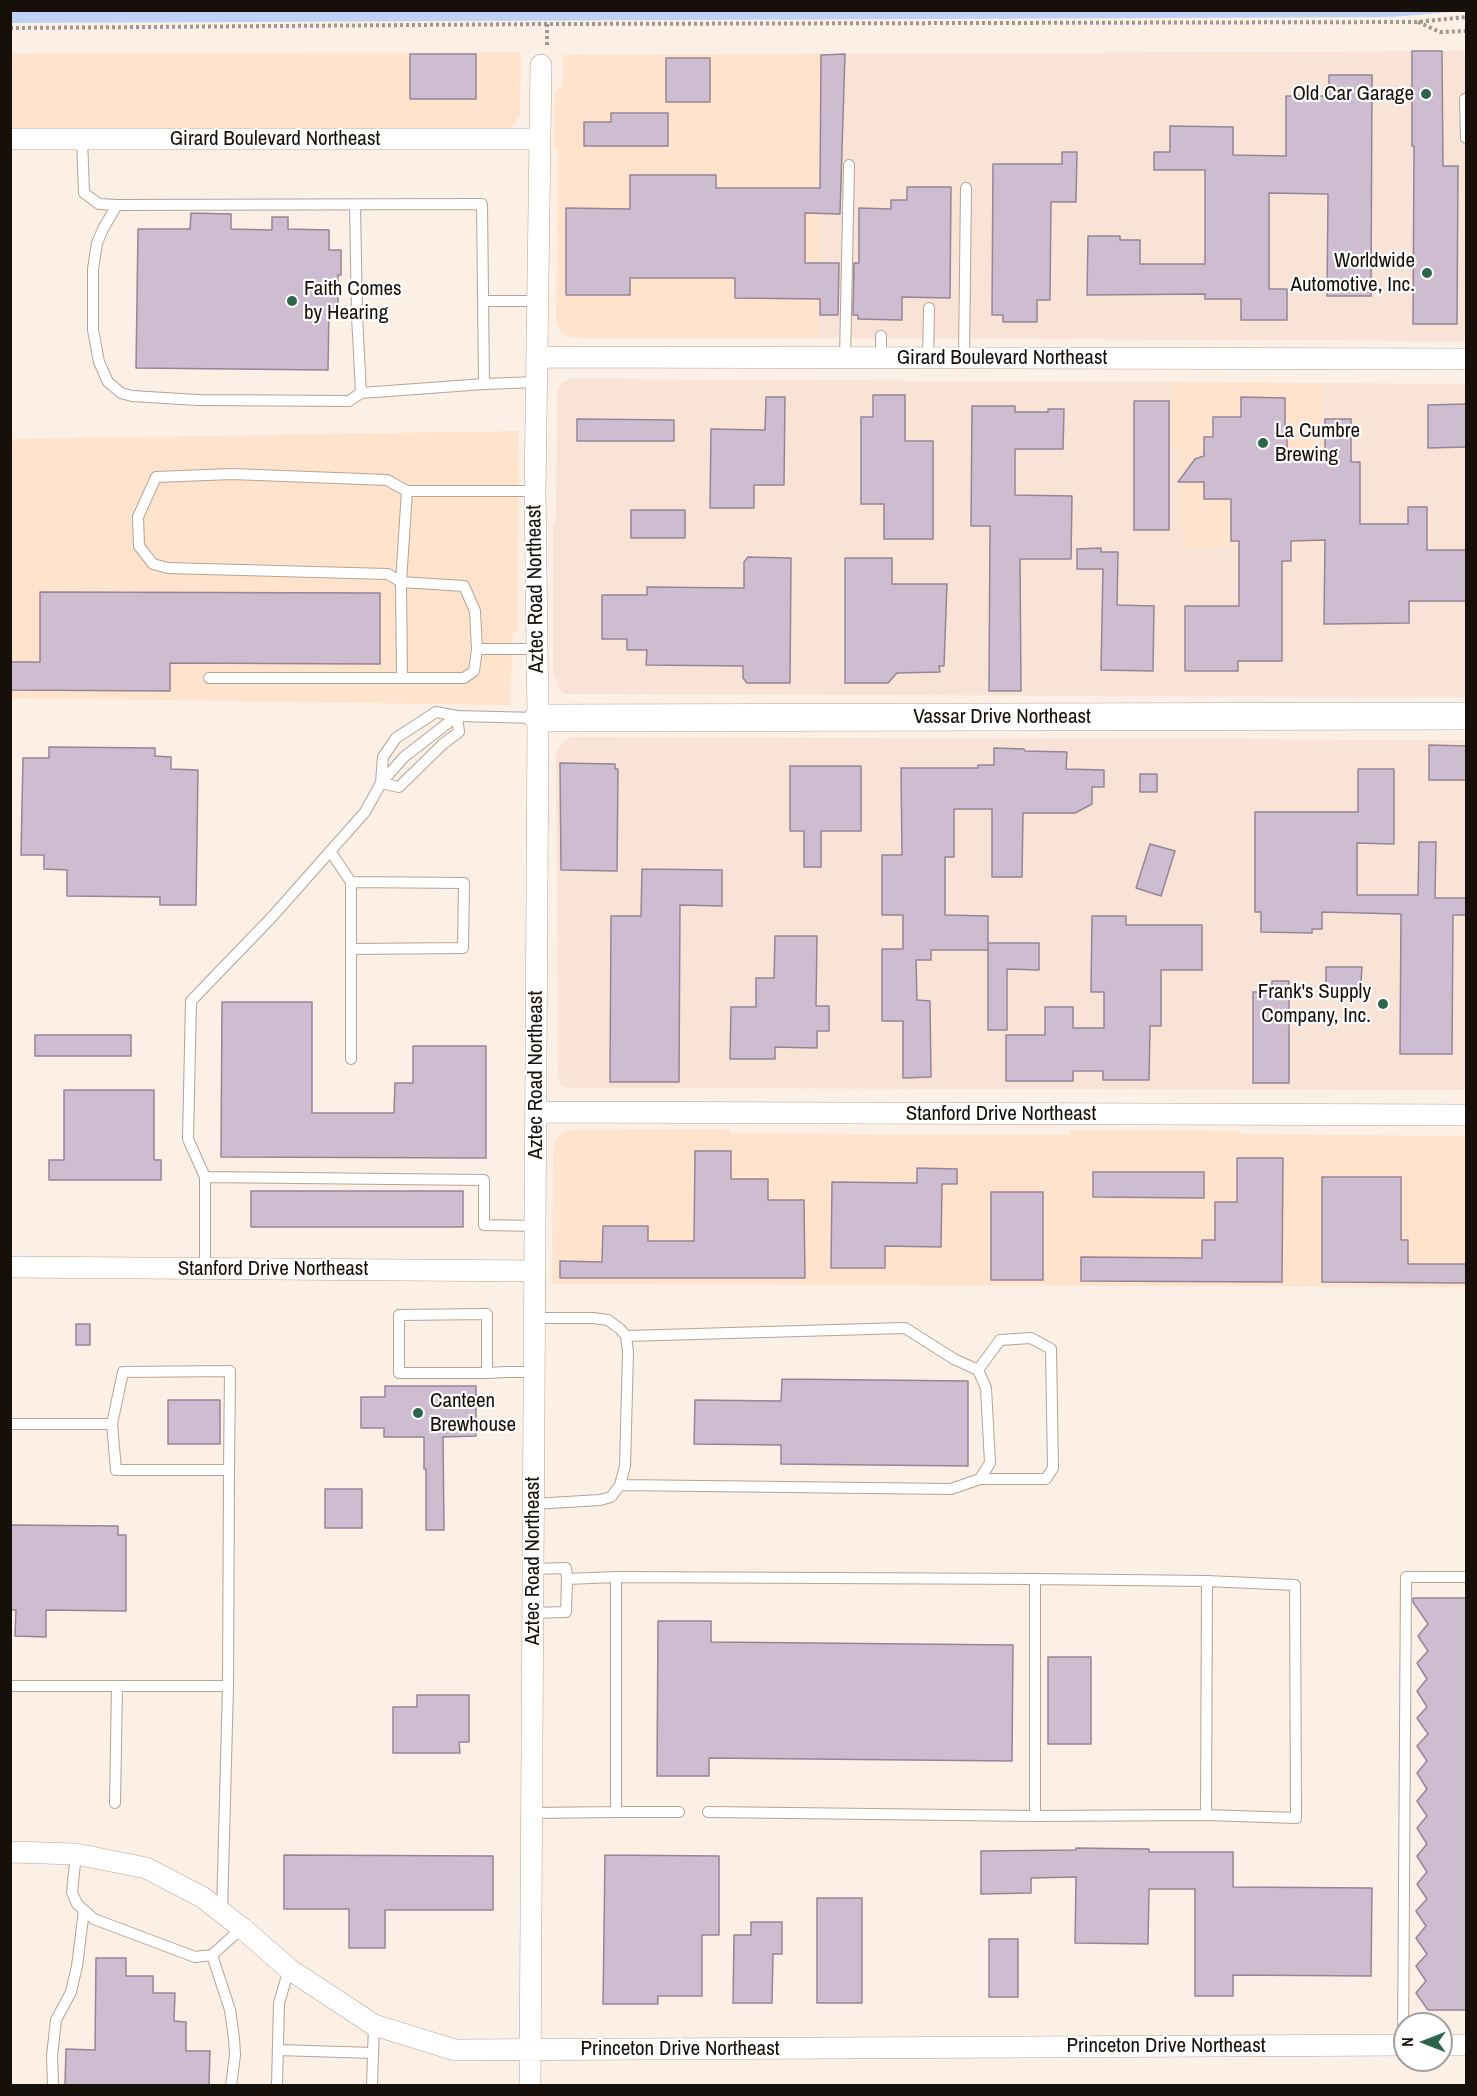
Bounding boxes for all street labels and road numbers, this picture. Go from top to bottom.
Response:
street label: Girard Boulevard Northeast [170,126,380,152]
street label: Girard Boulevard Northeast [897,345,1107,371]
street label: Aztec Road Northeast [522,505,550,673]
street label: Vassar Drive Northeast [913,704,1091,730]
street label: Aztec Road Northeast [523,991,549,1159]
street label: Stanford Drive Northeast [906,1101,1096,1127]
street label: Stanford Drive Northeast [178,1256,368,1282]
street label: Aztec Road Northeast [520,1477,546,1645]
street label: Princeton Drive Northeast [1066,2033,1266,2059]
street label: Princeton Drive Northeast [580,2036,780,2062]

